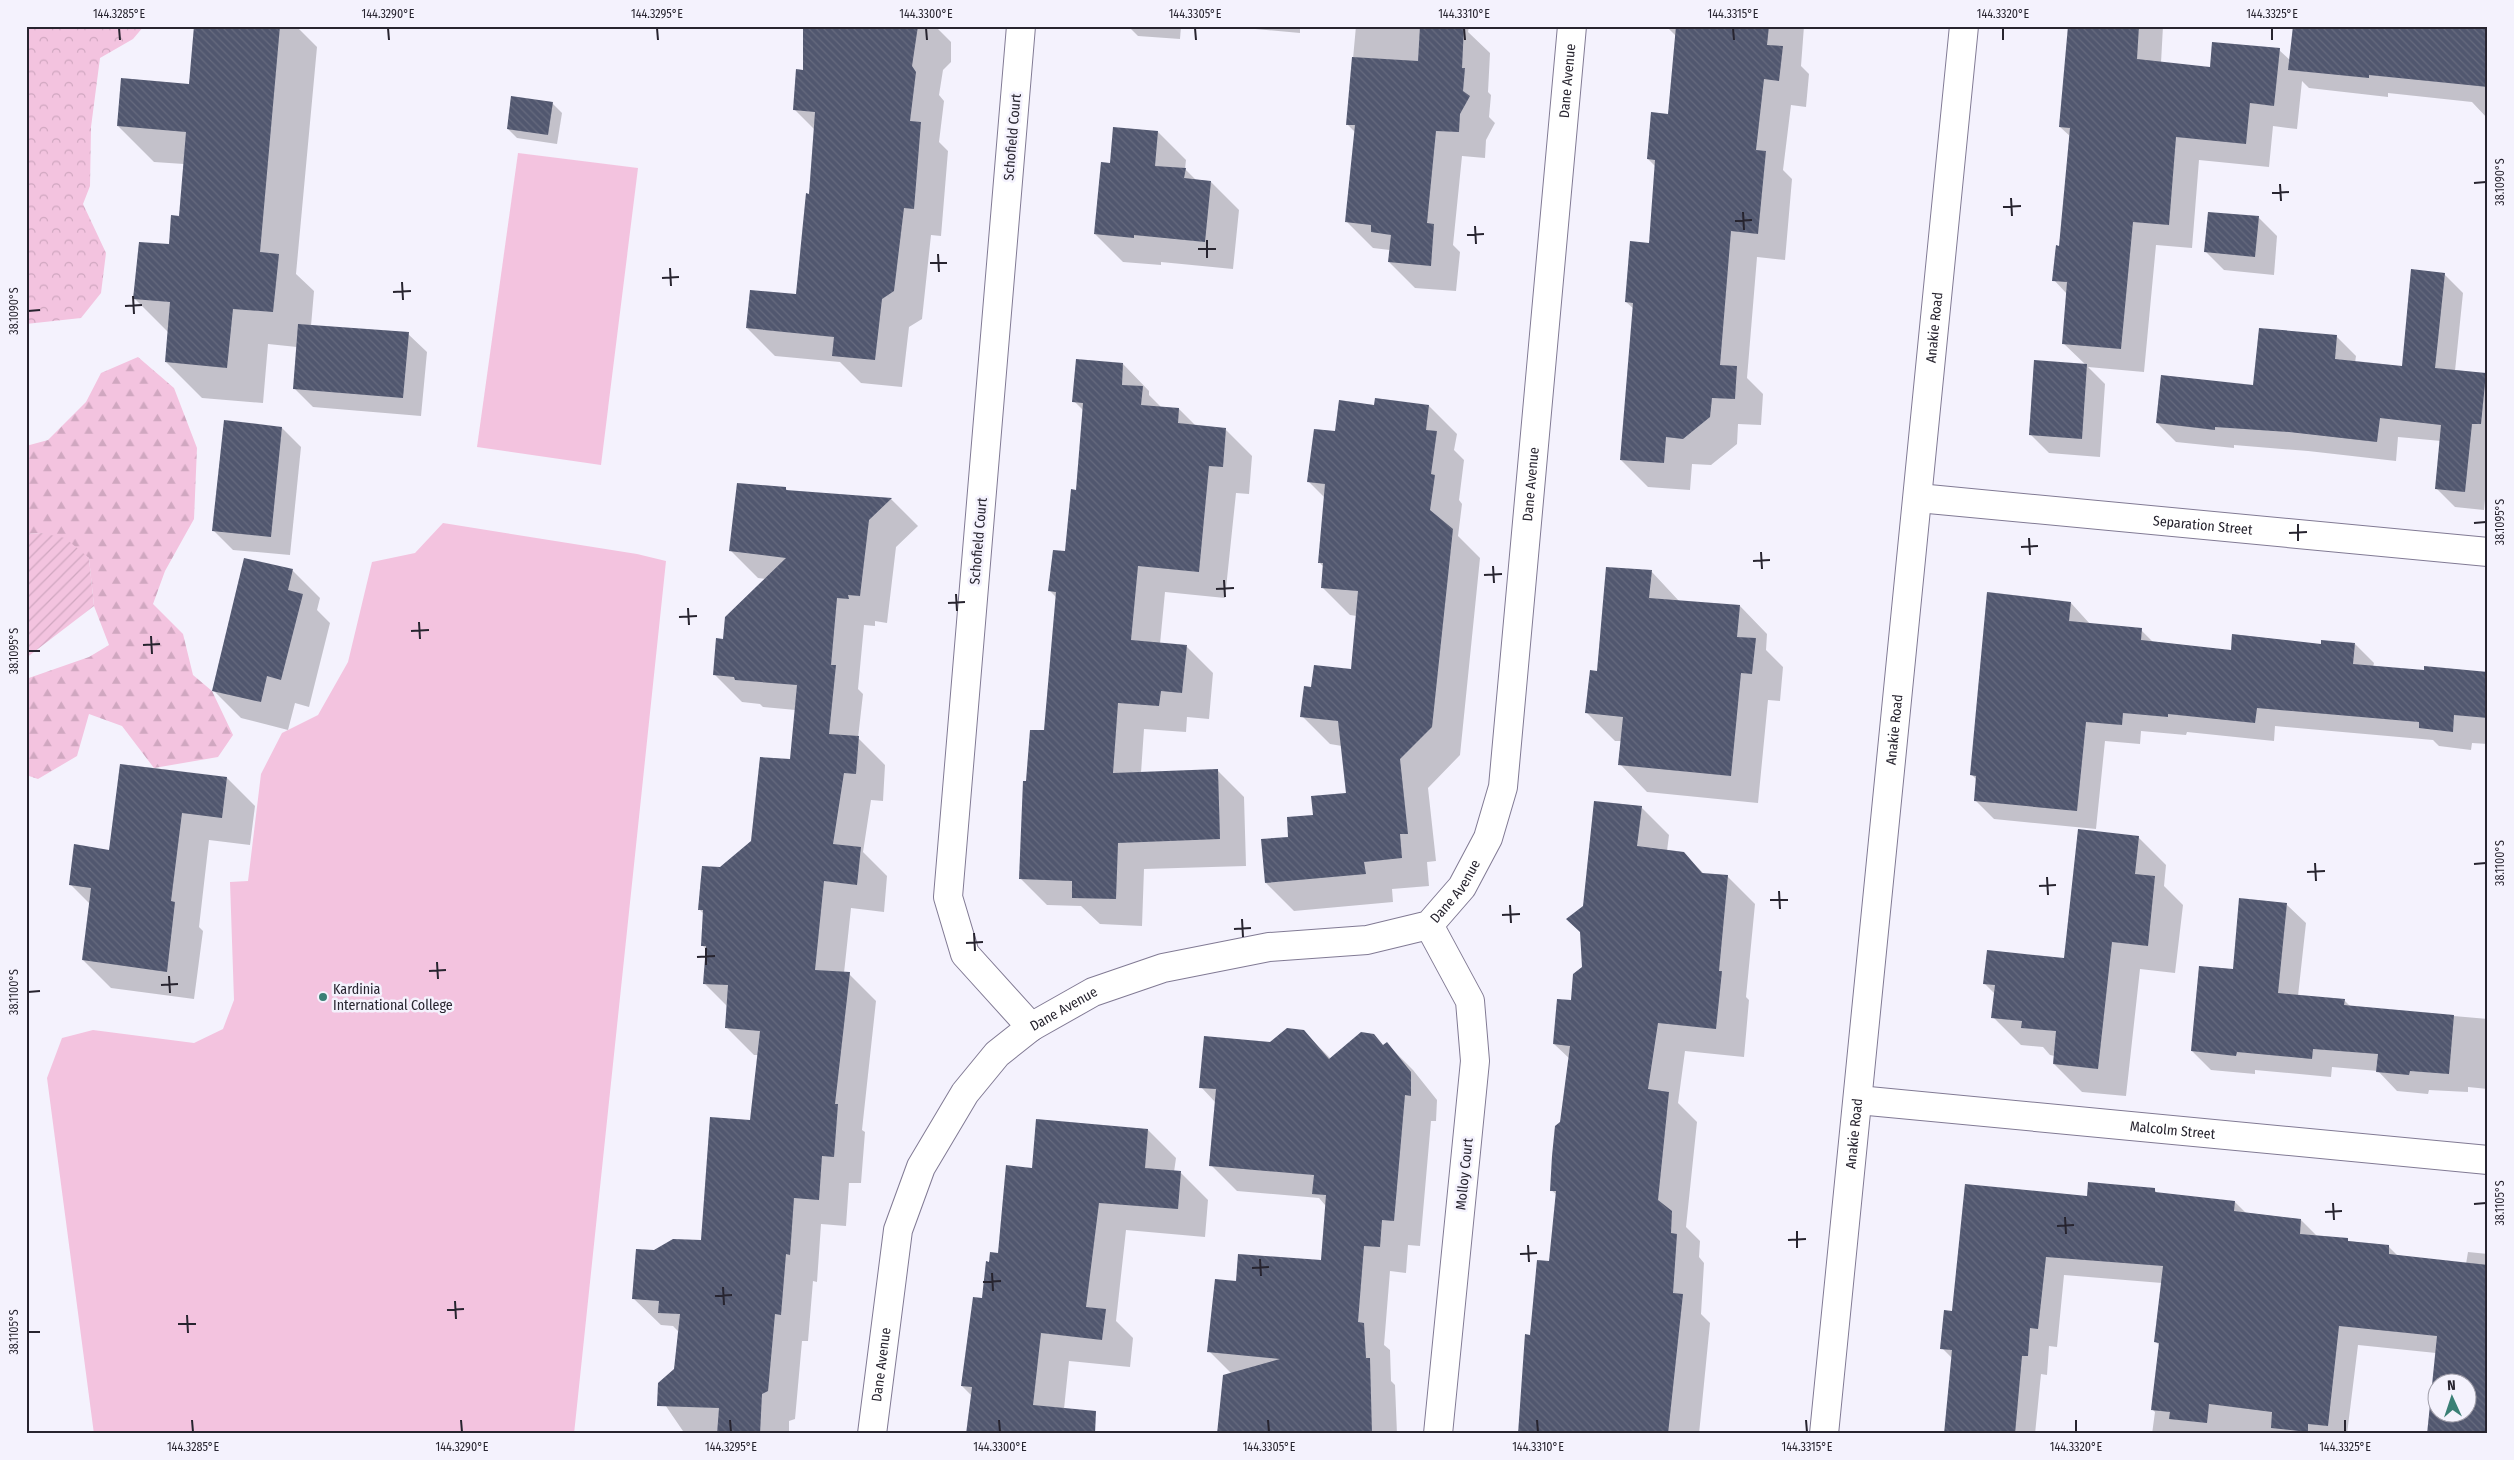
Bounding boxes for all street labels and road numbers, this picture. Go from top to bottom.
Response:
street label: Dane Avenue [1556,43,1579,119]
street label: Schofield Court [1000,92,1025,181]
street label: Anakie Road [1923,291,1946,364]
street label: Dane Avenue [1519,446,1543,522]
street label: Schofield Court [966,496,991,585]
street label: Separation Street [2152,512,2254,539]
street label: Anakie Road [1883,693,1907,766]
street label: Dane Avenue [1427,857,1484,927]
street label: Dane Avenue [1027,983,1100,1035]
street label: Anakie Road [1842,1097,1866,1170]
street label: Malcolm Street [2129,1118,2216,1143]
street label: Molloy Court [1452,1137,1477,1211]
street label: Dane Avenue [868,1326,895,1403]

